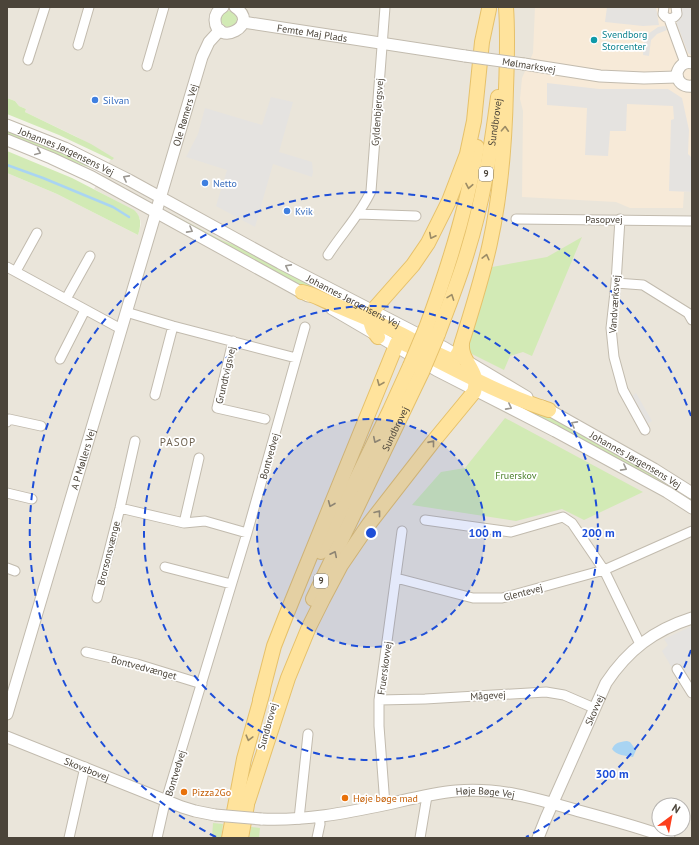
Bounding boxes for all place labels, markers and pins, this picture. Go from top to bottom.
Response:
place label: Svendborg Storcenter [602,28,647,53]
marker: Svendborg Storcenter [589,35,599,45]
place label: Silvan [103,94,129,107]
marker: Silvan [90,95,100,105]
place label: Netto [213,177,237,190]
marker: Netto [200,178,210,188]
place label: Kvik [295,205,313,218]
marker: Kvik [282,206,292,216]
centre of rings [364,526,378,540]
place label: Pizza2Go [192,786,231,799]
marker: Pizza2Go [179,787,189,797]
place label: Høje bøge mad [353,792,418,805]
marker: Høje bøge mad [340,793,350,803]

